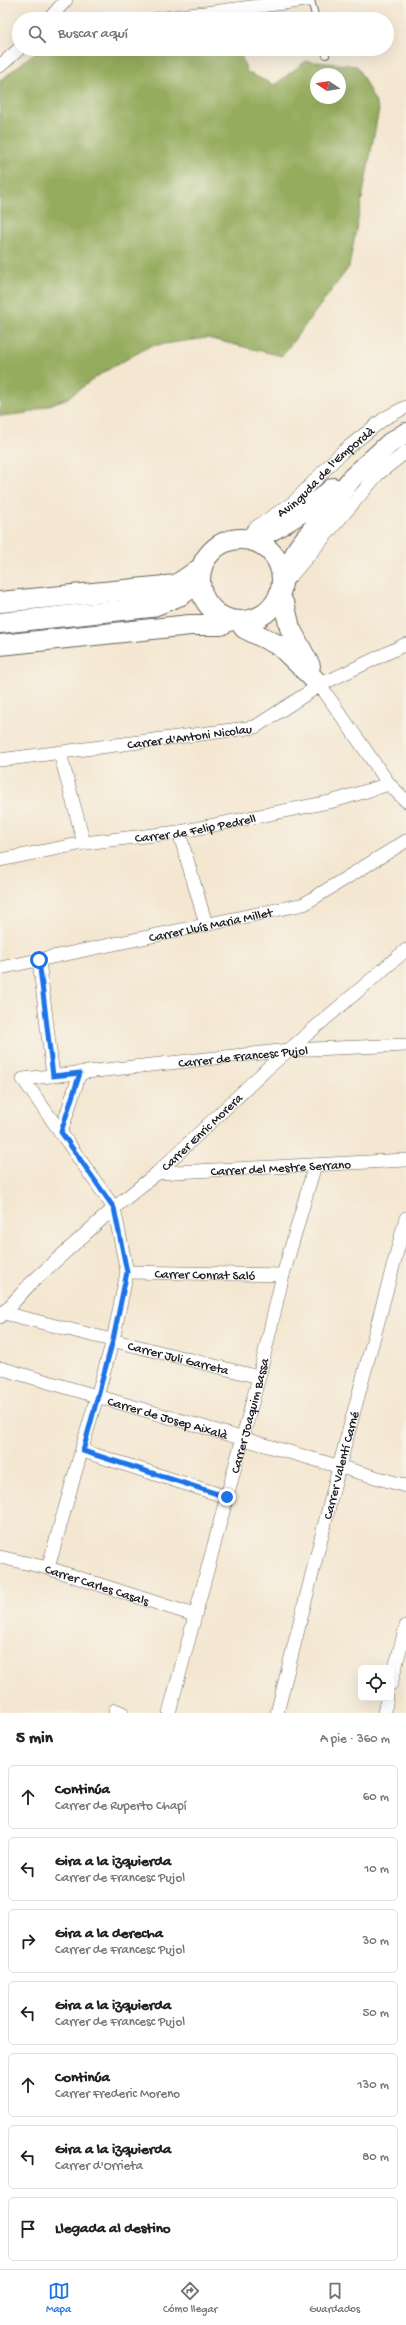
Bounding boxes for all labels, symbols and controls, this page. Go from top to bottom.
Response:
search box [12,12,394,56]
icon: search [26,23,48,45]
text: Buscar aquí [58,25,128,43]
north arrow [310,68,346,104]
street label: Avinguda de l'Empordà [275,424,379,521]
street label: Carrer d'Antoni Nicolau [127,722,253,753]
street label: Carrer de Felip Pedrell [134,812,258,847]
street label: Carrer Lluís Maria Millet [148,905,276,946]
route start [30,951,48,969]
street label: Carrer de Francesc Pujol [178,1044,308,1072]
street label: Carrer Enric Morera [159,1091,247,1175]
street label: Carrer del Mestre Serrano [210,1158,352,1180]
street label: Carrer Conrat Saló [154,1268,256,1284]
street label: Carrer Juli Garreta [126,1339,231,1379]
street label: Carrer Joaquim Bassa [229,1356,273,1475]
street label: Carrer de Josep Aixalà [105,1395,230,1444]
street label: Carrer Valentí Carné [321,1410,364,1521]
route end [218,1488,236,1506]
street label: Carrer Carles Casals [43,1563,151,1610]
map controls [358,1665,394,1701]
button: locate [358,1665,394,1701]
text: 5 min [16,1729,53,1749]
text: A pie · 360 m [320,1732,390,1747]
text: Continúa [55,1781,110,1799]
icon: ahead [17,1786,39,1808]
text: 60 m [363,1790,389,1805]
text: Carrer de Ruperto Chapí [55,1799,186,1814]
text: Gira a la izquierda [55,1853,171,1871]
icon: left [17,1858,39,1880]
text: 10 m [364,1862,389,1877]
text: Carrer de Francesc Pujol [55,1871,185,1886]
text: Gira a la derecha [55,1925,163,1943]
icon: right [17,1930,39,1952]
text: 30 m [363,1934,389,1949]
text: Carrer de Francesc Pujol [55,1943,185,1958]
text: Gira a la izquierda [55,1997,171,2015]
icon: left [17,2002,39,2024]
text: 50 m [362,2006,389,2021]
text: Carrer de Francesc Pujol [55,2015,185,2030]
text: Continúa [55,2069,110,2087]
icon: ahead [17,2074,39,2096]
text: 130 m [357,2078,389,2093]
text: Carrer Frederic Moreno [55,2087,180,2102]
text: Gira a la izquierda [55,2141,171,2159]
icon: left [17,2146,39,2168]
text: 80 m [362,2150,389,2165]
text: Carrer d'Orrieta [55,2159,143,2174]
icon: arrive [17,2218,39,2240]
text: Llegada al destino [55,2220,171,2238]
tab: Mapa [46,2280,71,2316]
tab: Cómo llegar [163,2280,217,2316]
tab: Guardados [309,2280,360,2316]

